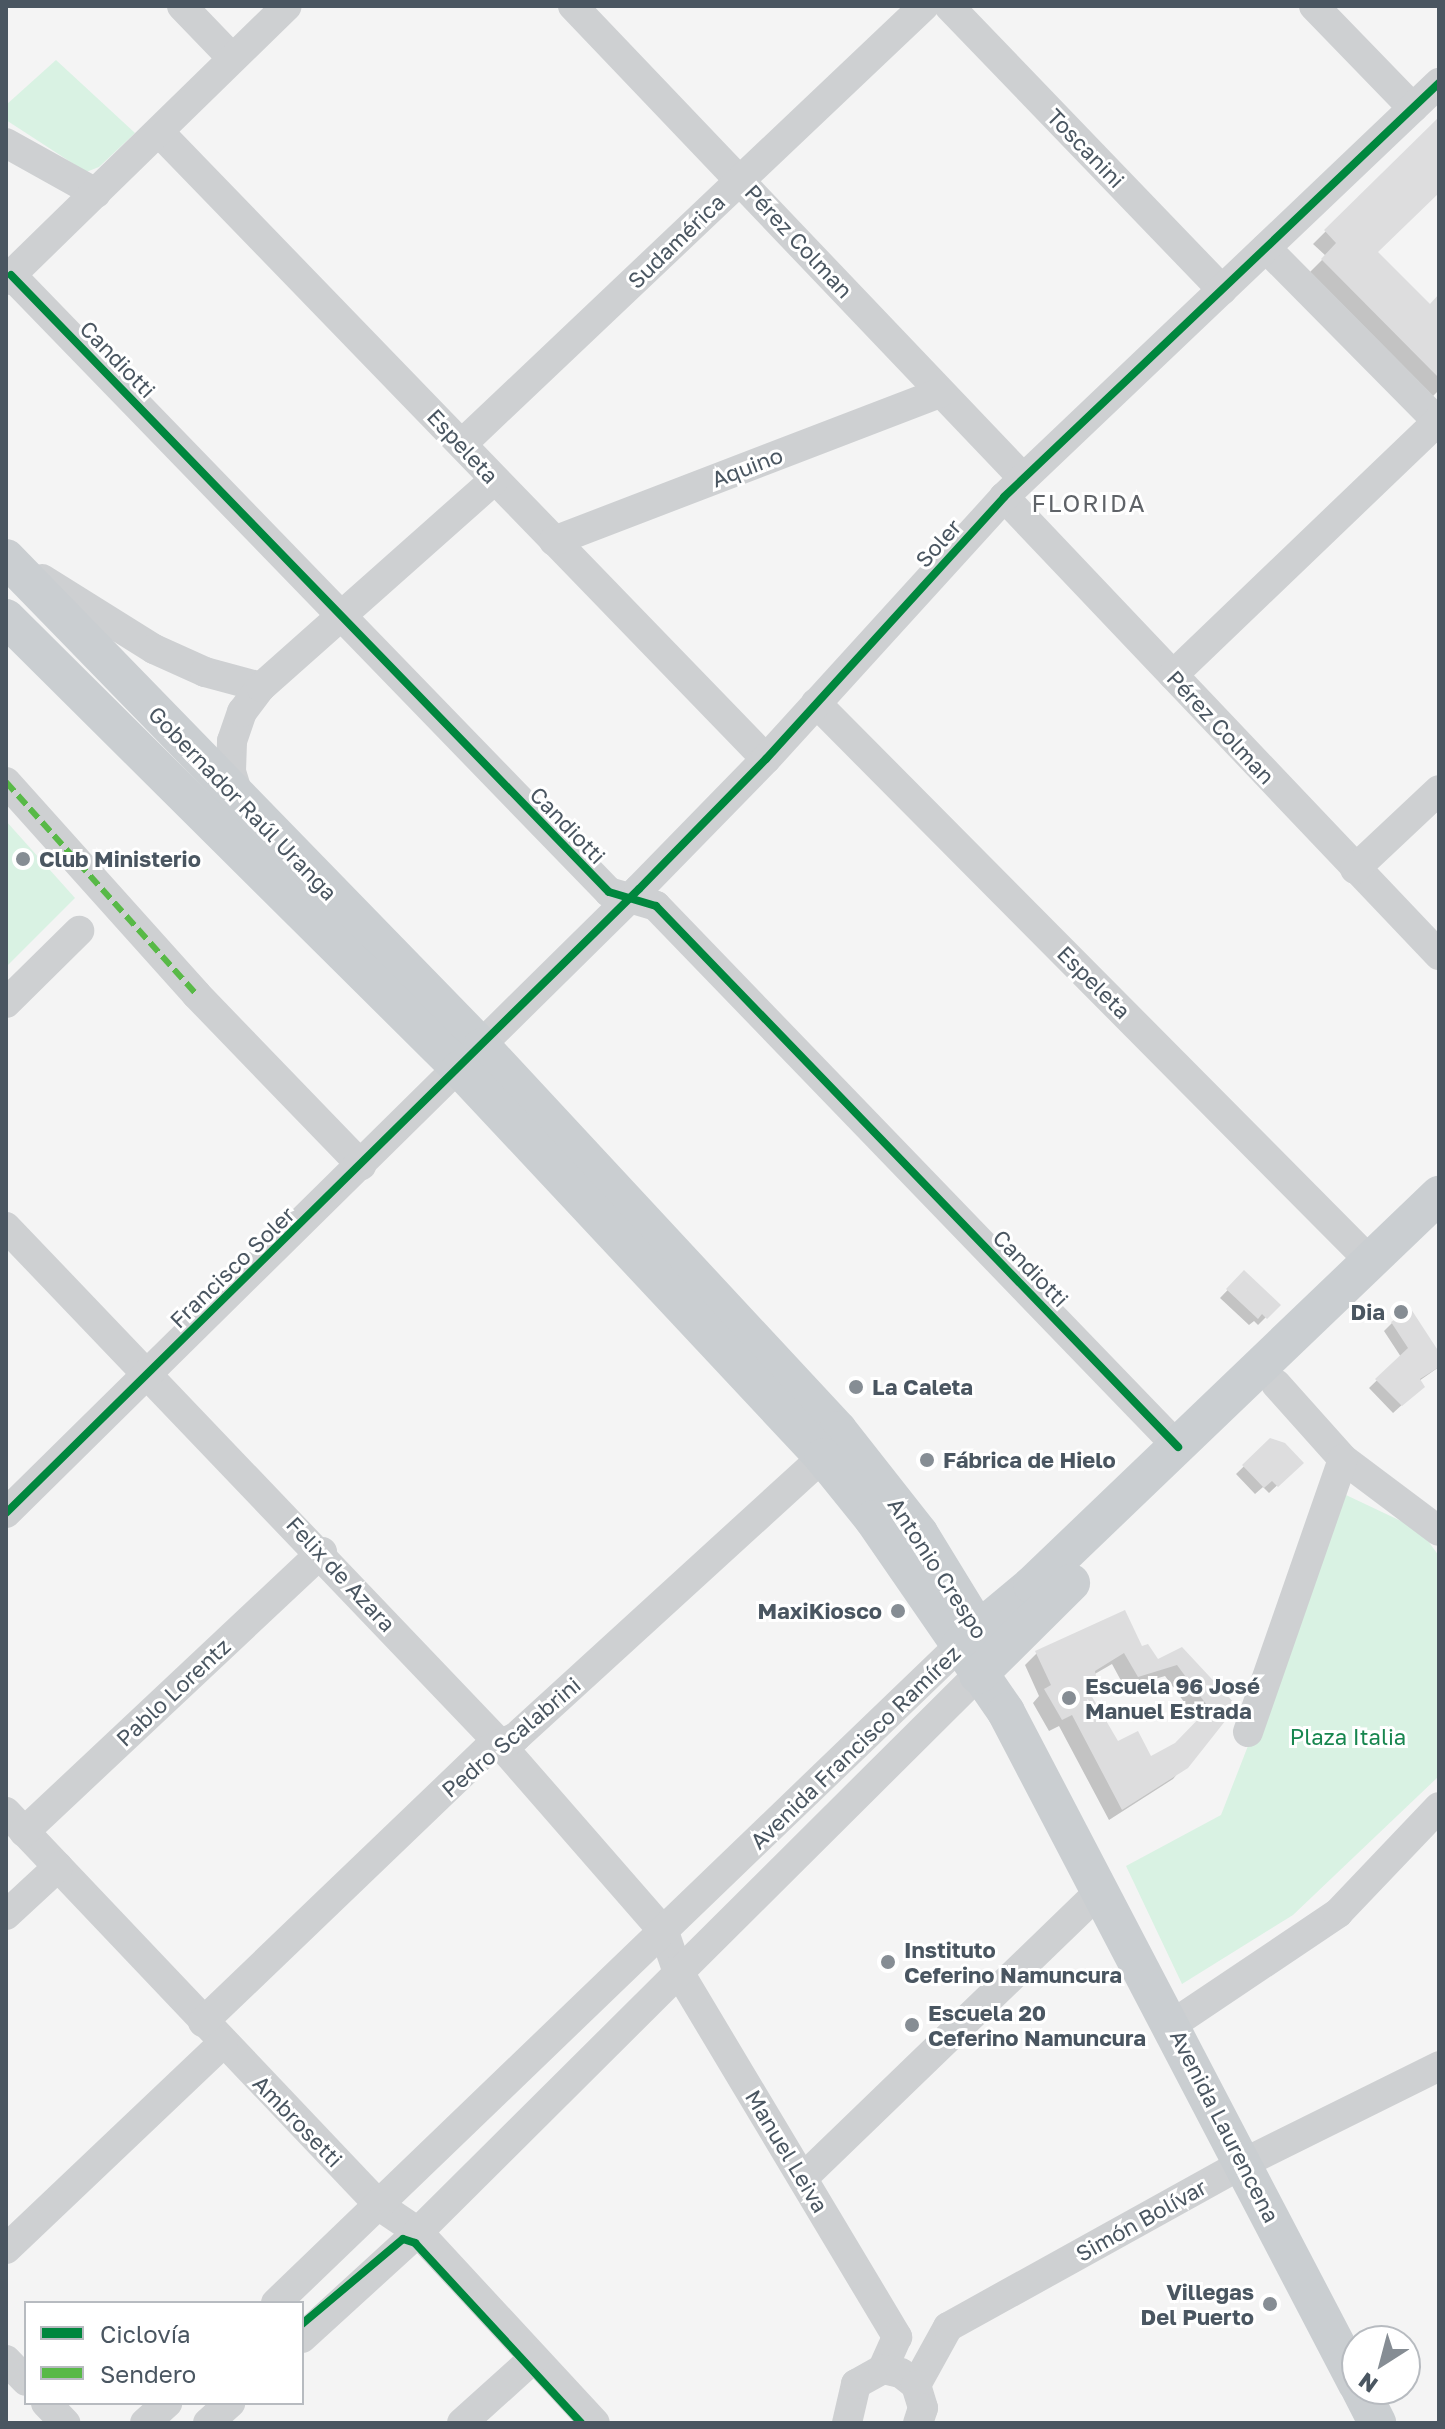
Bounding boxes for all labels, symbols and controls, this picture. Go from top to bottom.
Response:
street label: Toscanini [1042,103,1130,193]
street label: Pérez Colman [740,179,858,303]
street label: Sudamérica [622,188,730,294]
street label: Candiotti [75,315,161,403]
street label: Espeleta [422,403,504,489]
street label: Aquino [708,441,786,493]
district label: FLORIDA [1031,489,1147,517]
street label: Soler [910,514,966,572]
street label: Pérez Colman [1162,665,1280,789]
street label: Gobernador Raúl Uranga [143,700,343,906]
street label: Candiotti [525,781,611,869]
place label: Club Ministerio [39,846,201,872]
marker: Club Ministerio [14,850,32,868]
street label: Espeleta [1052,940,1136,1024]
street label: Francisco Soler [164,1201,300,1333]
street label: Candiotti [988,1224,1074,1312]
place label: Dia [1350,1299,1385,1325]
marker: Dia [1392,1303,1410,1321]
place label: La Caleta [872,1374,973,1400]
marker: La Caleta [847,1378,865,1396]
place label: Fábrica de Hielo [943,1447,1116,1473]
marker: Fábrica de Hielo [918,1451,936,1469]
street label: Antonio Crespo [883,1493,993,1643]
street label: Felix de Azara [281,1511,401,1637]
place label: MaxiKiosco [758,1598,882,1624]
marker: MaxiKiosco [889,1602,907,1620]
street label: Pablo Lorentz [111,1633,235,1751]
street label: Avenida Francisco Ramírez [745,1640,965,1854]
street label: Pedro Scalabrini [436,1671,586,1803]
place label: Escuela 96 José Manuel Estrada [1085,1672,1260,1724]
marker: Escuela 96 José Manuel Estrada [1060,1689,1078,1707]
park label: Plaza Italia [1290,1724,1406,1750]
place label: Instituto Ceferino Namuncura [904,1936,1122,1988]
marker: Instituto Ceferino Namuncura [879,1953,897,1971]
place label: Escuela 20 Ceferino Namuncura [928,1999,1146,2050]
marker: Escuela 20 Ceferino Namuncura [903,2016,921,2034]
street label: Avenida Laurencena [1165,2025,1285,2227]
street label: Ambrosetti [248,2070,348,2172]
street label: Manuel Leiva [740,2085,834,2217]
street label: Simón Bolívar [1071,2173,1211,2267]
place label: Villegas Del Puerto [1141,2278,1254,2330]
marker: Villegas Del Puerto [1261,2295,1279,2313]
legend [24,2301,304,2405]
text: Ciclovía [100,2319,191,2348]
north arrow [1341,2325,1421,2405]
text: Sendero [100,2359,196,2388]
text: N [1353,2367,1382,2399]

